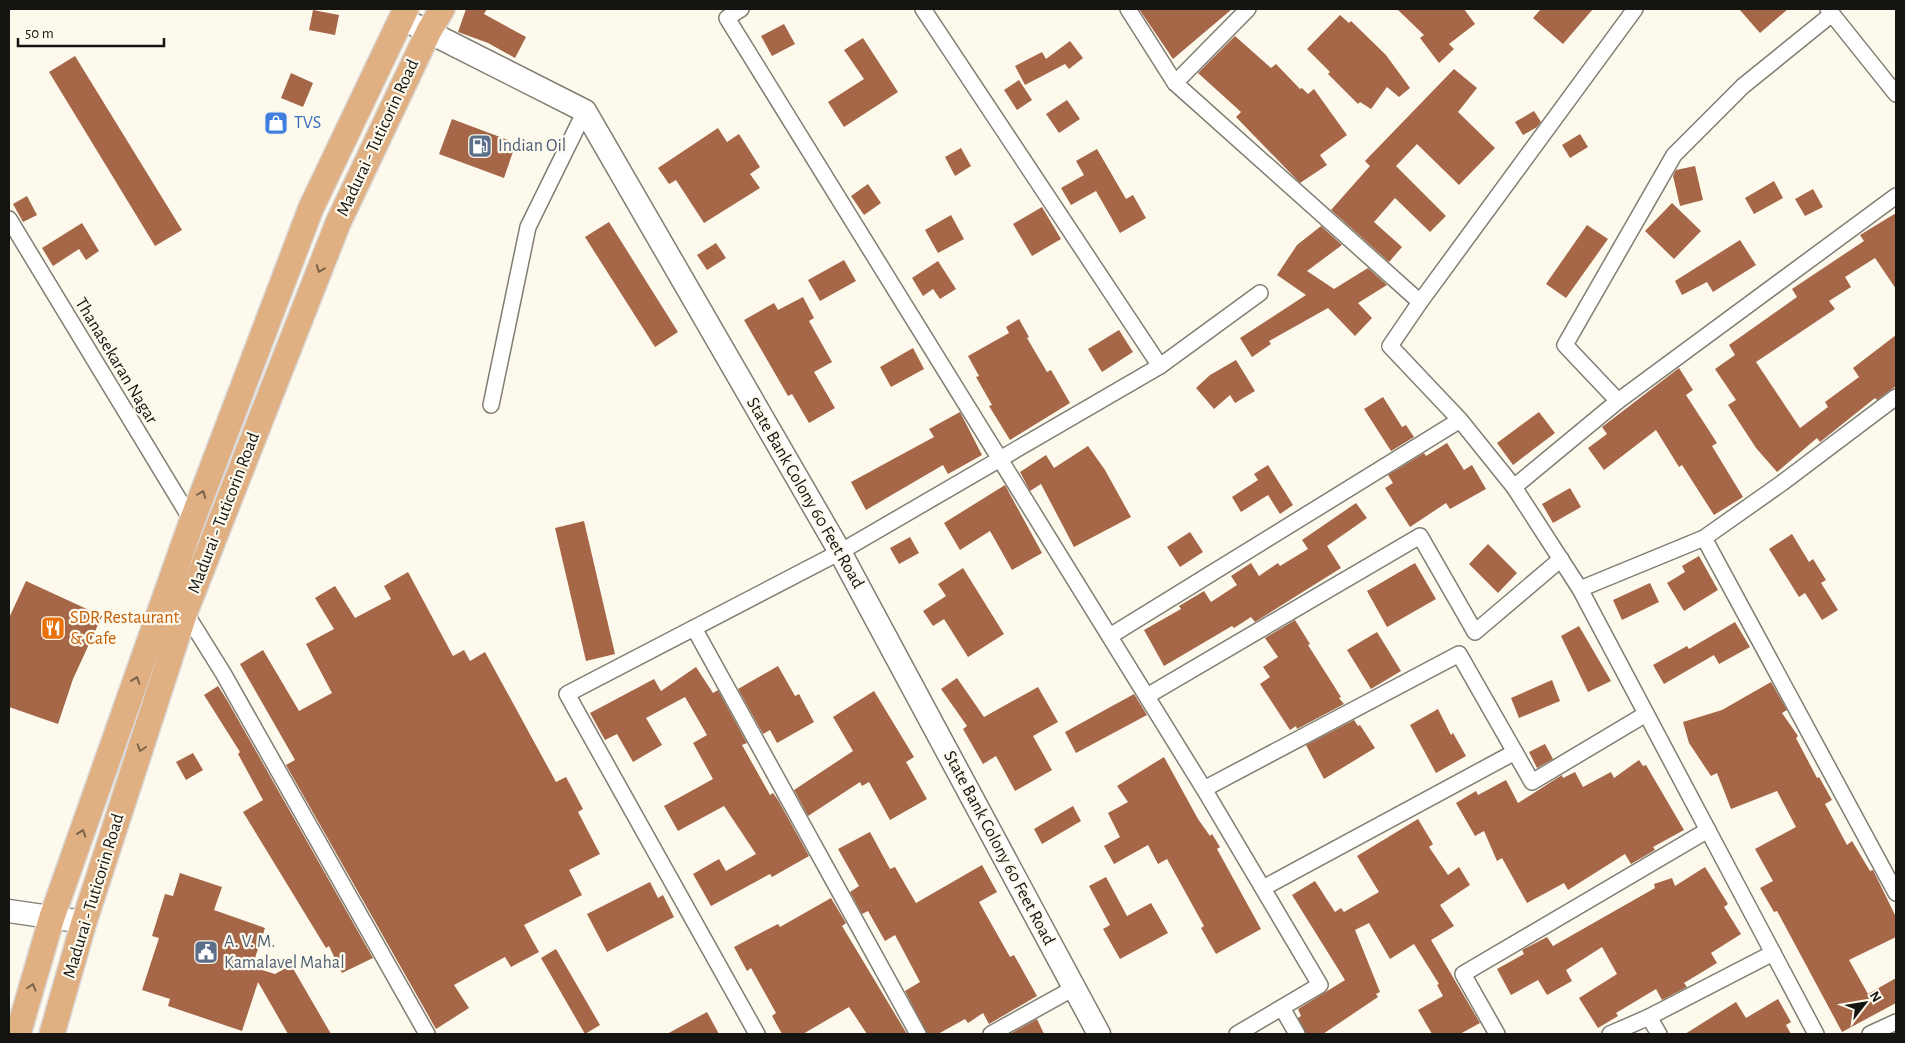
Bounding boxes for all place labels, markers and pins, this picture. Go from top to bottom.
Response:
shop icon: TVS [263,110,289,136]
place label: TVS [294,114,321,132]
fuel station icon: Indian Oil [467,133,493,159]
place label: Indian Oil [498,137,566,155]
place label: SDR Restaurant & Cafe [70,609,179,648]
restaurant icon: SDR Restaurant & Cafe [40,615,66,641]
place label: A. V. M. Kamalavel Mahal [224,933,345,972]
public building icon: A. V. M. Kamalavel Mahal [193,939,219,965]

